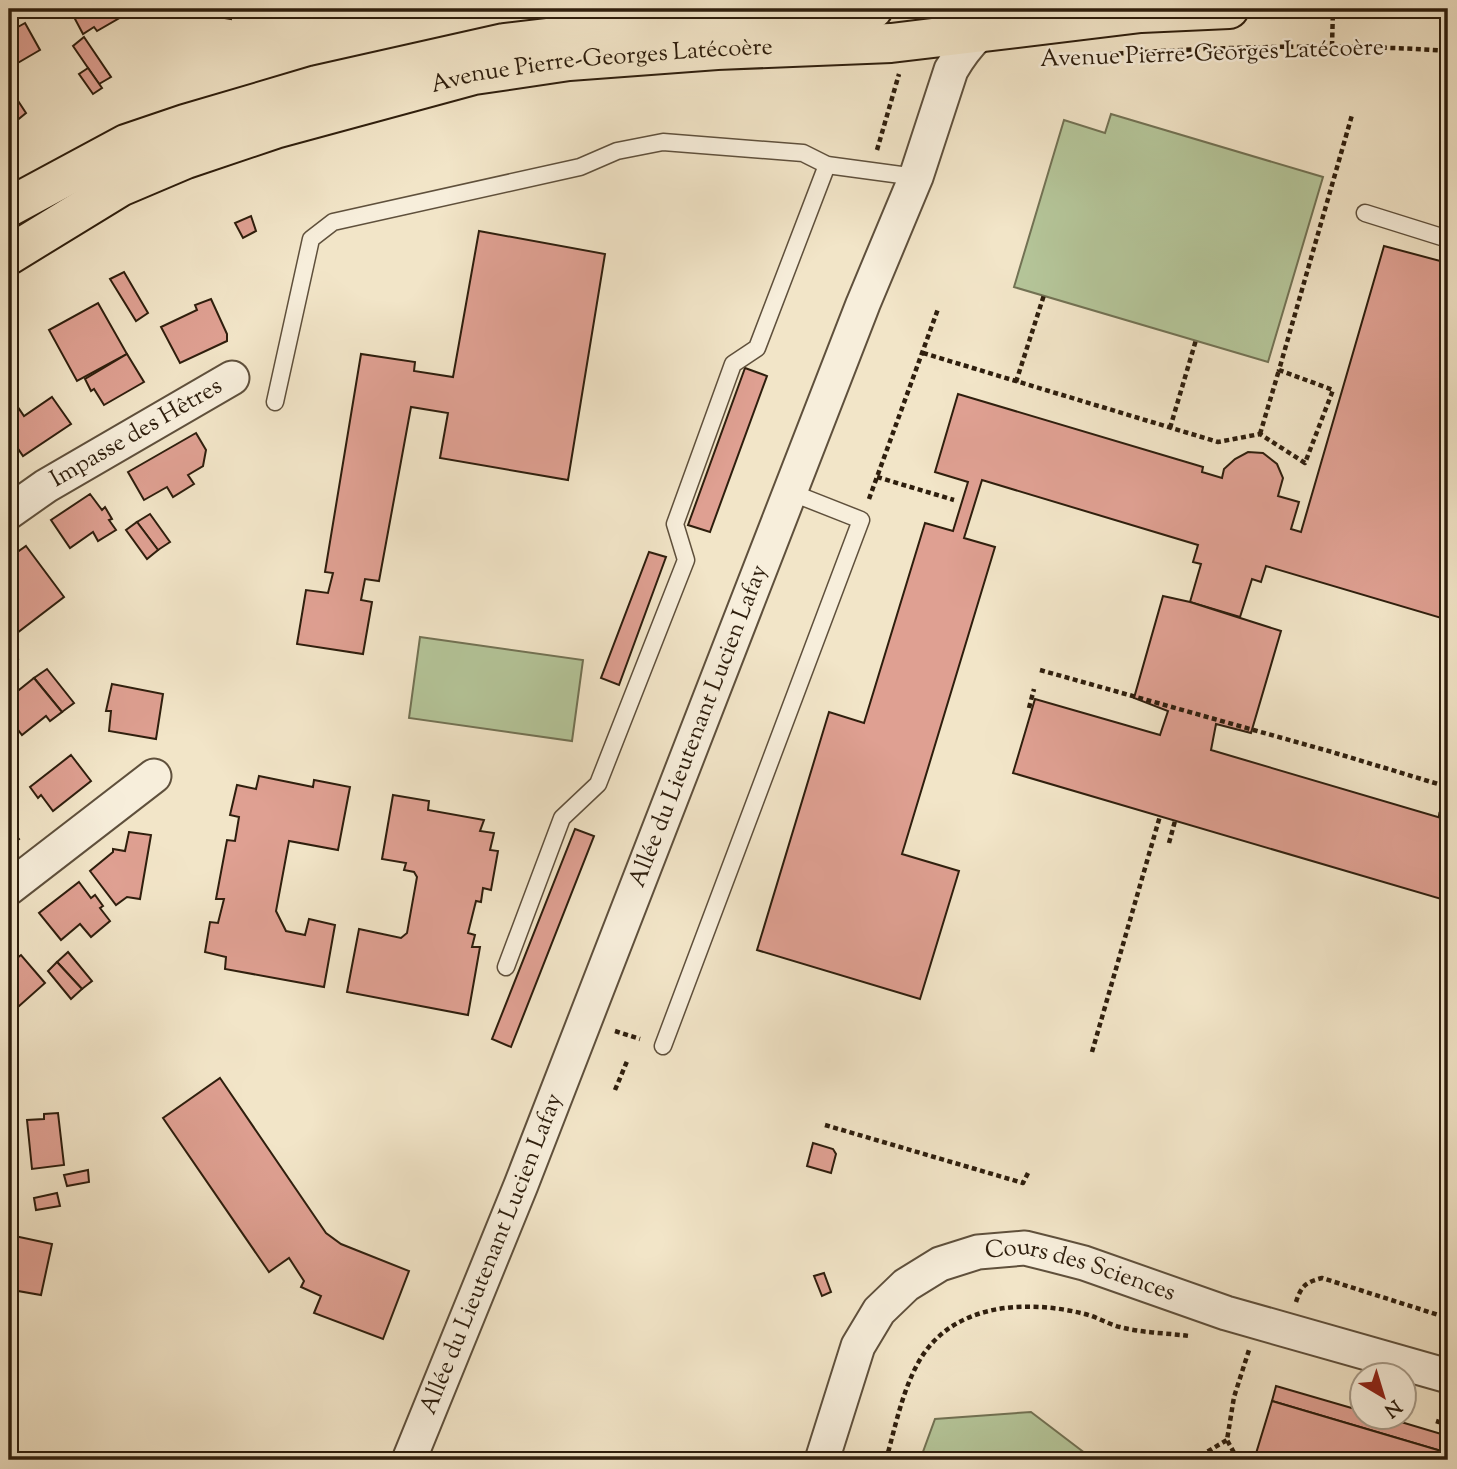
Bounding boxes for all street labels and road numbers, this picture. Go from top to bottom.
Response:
street label: Avenue Pierre-Georges Latécoère [427,31,773,103]
street label: Avenue Pierre-Georges Latécoère [1040,31,1384,77]
street label: Impasse des Hêtres [44,370,229,497]
street label: Allée du Lieutenant Lucien Lafay [621,560,777,893]
street label: Allée du Lieutenant Lucien Lafay [412,1089,572,1420]
street label: Cours des Sciences [983,1231,1180,1311]

